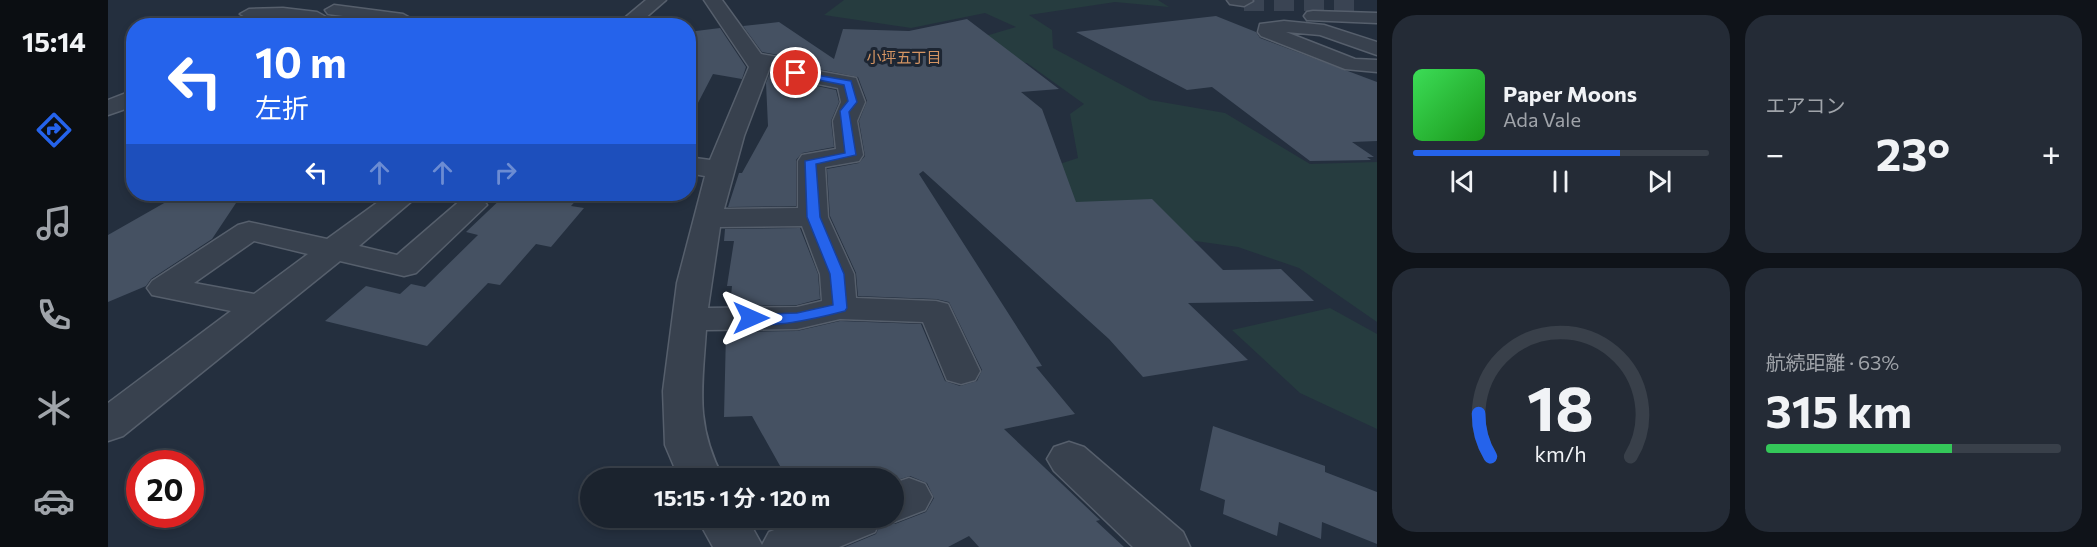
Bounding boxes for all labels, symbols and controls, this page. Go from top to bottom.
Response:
text: 15:14 [22,25,86,58]
text: 10 m [255,35,347,87]
icon: left [156,42,234,120]
pin [770,47,821,98]
district label: 小坪五丁目 [866,48,942,66]
icon: arrive [779,56,812,89]
text: Paper Moons [1503,80,1637,107]
text: 左折 [255,91,309,124]
text: エアコン [1766,93,1846,117]
text: Ada Vale [1503,107,1581,131]
icon: directions [33,109,75,151]
text: 23° [1876,125,1950,180]
text: − [1766,132,1784,173]
text: + [2042,132,2061,173]
icon: left [300,156,333,189]
icon: ahead [363,156,396,189]
icon: ahead [426,156,459,189]
icon: right [489,156,522,189]
icon: previous [1446,165,1479,198]
icon: pause [1544,165,1577,198]
icon: next [1643,165,1676,198]
icon: music [33,202,75,244]
position arrow [719,286,783,350]
icon: phone [33,294,75,336]
text: 航続距離 · 63% [1766,350,1899,374]
text: 18 [1527,368,1594,444]
text: 315 km [1766,382,1912,437]
icon: climate [33,387,75,429]
text: km/h [1535,440,1587,466]
speed limit sign: 20 [126,450,204,528]
icon: car [33,480,75,522]
text: 15:15 · 1 分 · 120 m [654,484,830,511]

